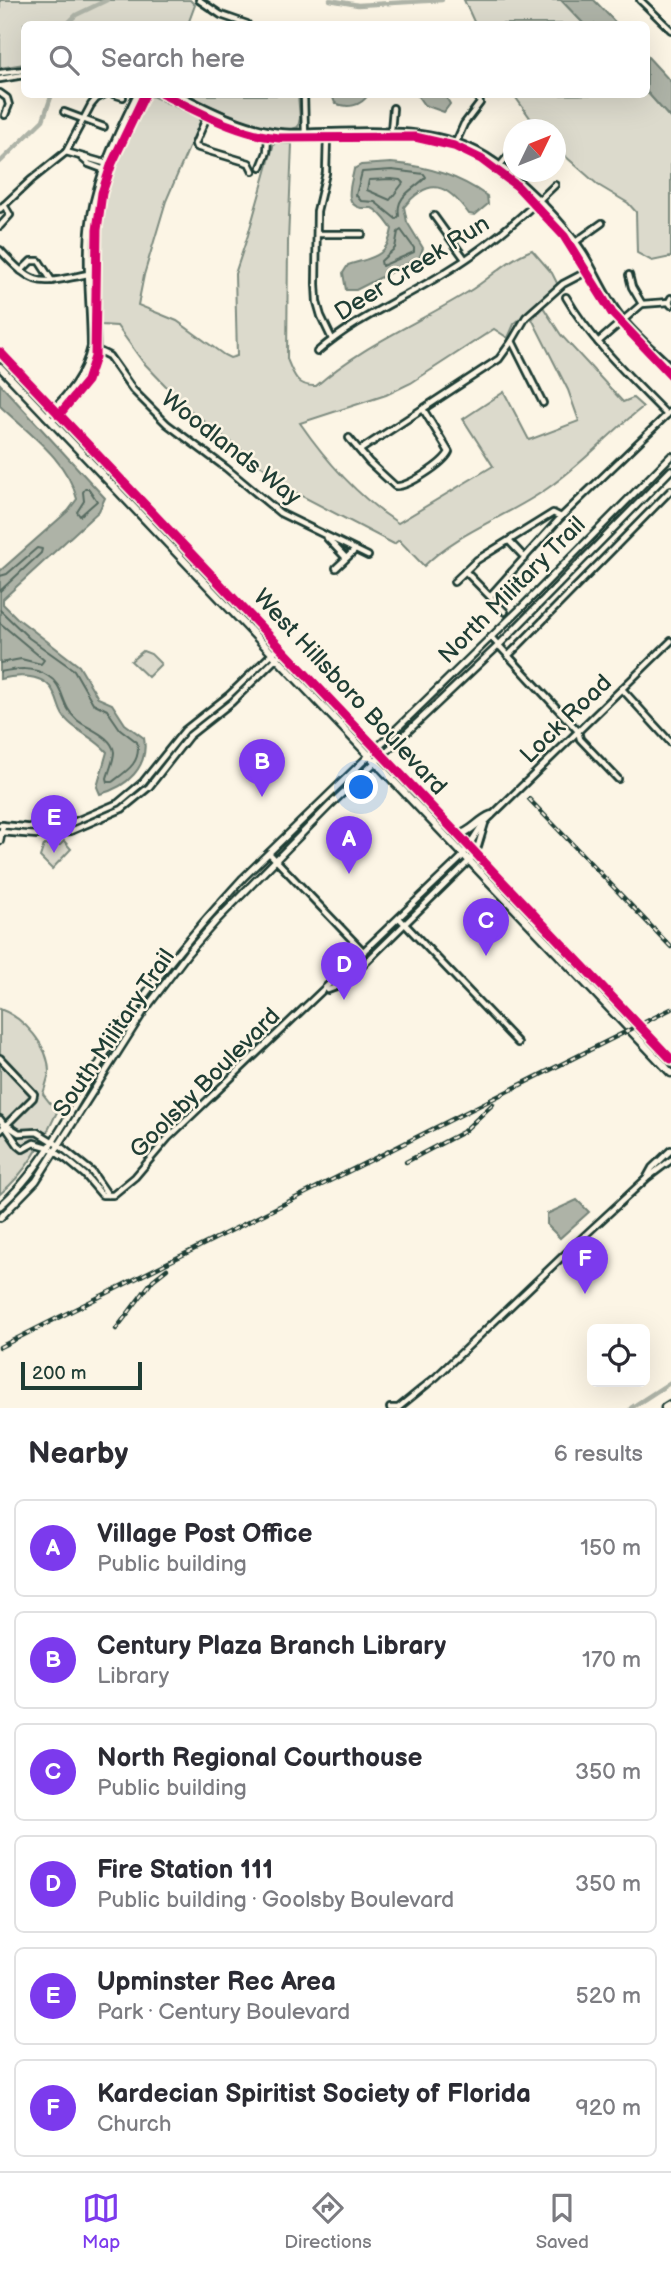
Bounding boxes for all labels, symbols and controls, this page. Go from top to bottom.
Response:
search box [21,21,650,98]
icon: search [45,41,83,79]
text: Search here [101,44,245,75]
north arrow [503,119,566,182]
street label: Deer Creek Run [329,209,495,327]
street label: Woodlands Way [155,384,307,512]
street label: North Military Trail [432,510,592,670]
street label: West Hillsboro Boulevard [247,583,453,801]
street label: Lock Road [514,668,618,770]
pin: B [239,739,285,797]
your location [344,770,378,804]
pin: E [31,795,77,853]
pin: A [326,816,372,874]
pin: C [463,898,509,956]
pin: D [321,942,367,1000]
street label: South Military Trail [47,943,181,1123]
street label: Goolsby Boulevard [124,1002,286,1164]
pin: F [562,1236,608,1294]
map controls [587,1324,650,1387]
button: locate [587,1324,650,1387]
scale bar [21,1359,142,1391]
text: 200 m [32,1362,86,1385]
text: Nearby [28,1436,128,1472]
text: 6 results [554,1440,643,1468]
text: Village Post Office [97,1519,312,1550]
text: A [46,1534,60,1562]
text: 150 m [580,1534,641,1562]
text: Public building [97,1550,247,1578]
text: Century Plaza Branch Library [97,1631,446,1662]
text: B [45,1646,61,1674]
text: 170 m [582,1646,641,1674]
text: Library [97,1662,169,1690]
text: North Regional Courthouse [97,1743,422,1774]
text: C [45,1758,61,1786]
text: 350 m [575,1758,641,1786]
text: Public building [97,1774,247,1802]
text: Fire Station 111 [97,1855,273,1886]
text: D [45,1870,61,1898]
text: 350 m [575,1870,641,1898]
text: Public building · Goolsby Boulevard [97,1886,454,1914]
text: Upminster Rec Area [97,1967,336,1998]
text: E [46,1982,60,2010]
text: 520 m [575,1982,641,2010]
text: Park · Century Boulevard [97,1998,350,2026]
text: Kardecian Spiritist Society of Florida [97,2079,531,2110]
text: F [46,2094,60,2122]
text: 920 m [575,2094,641,2122]
text: Church [97,2110,172,2138]
tab: Map [82,2189,120,2254]
tab: Directions [284,2189,372,2254]
tab: Saved [536,2189,589,2254]

